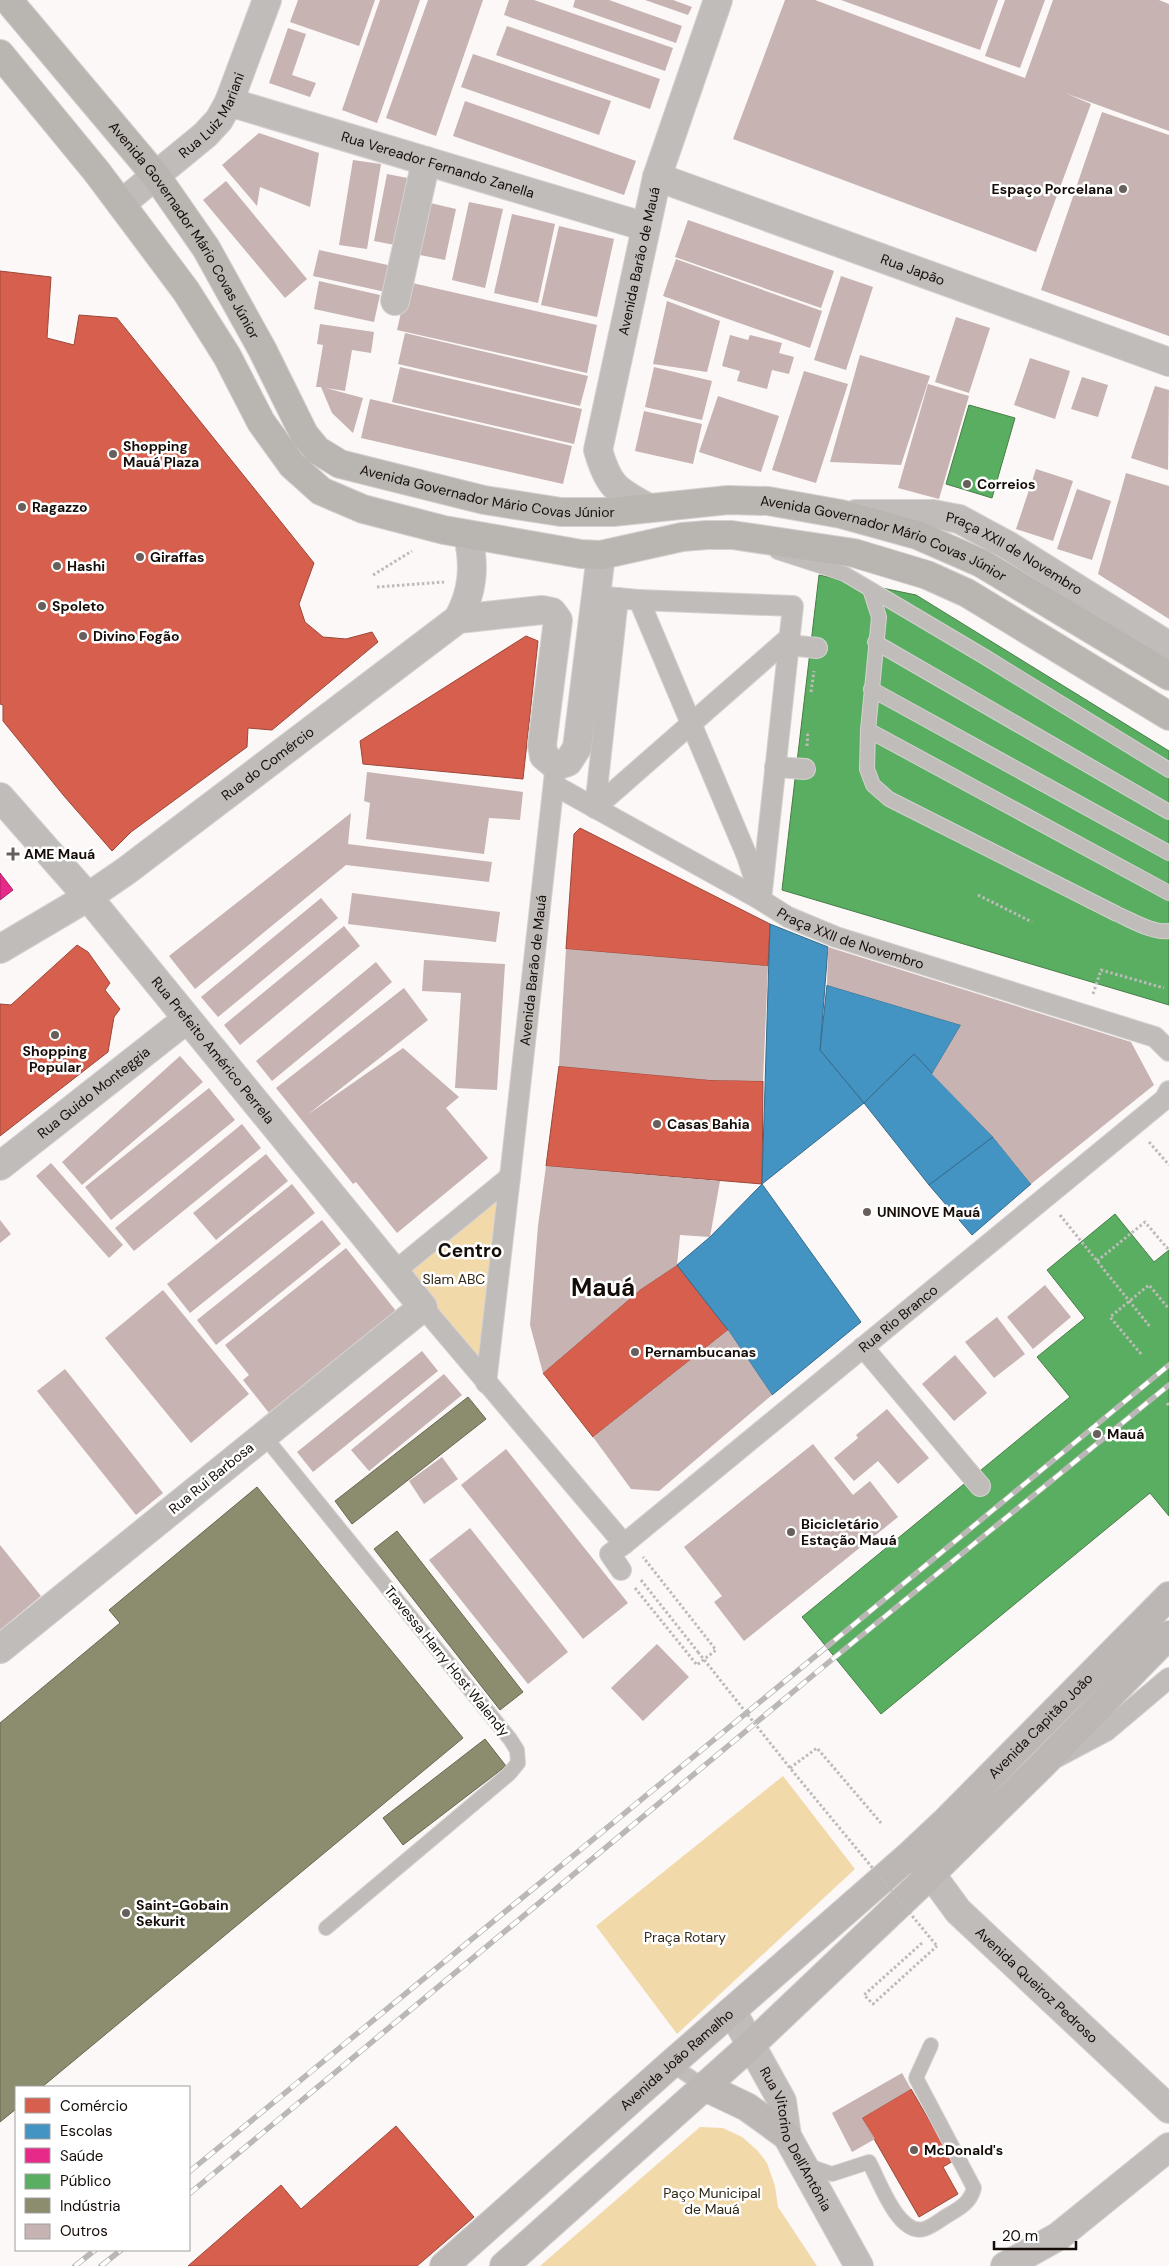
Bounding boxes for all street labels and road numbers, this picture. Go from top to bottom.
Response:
street label: Rua Luiz Mariani [175,70,248,162]
street label: Avenida Governador Mário Covas Júnior [105,118,264,342]
street label: Rua Vereador Fernando Zanella [339,127,536,202]
street label: Avenida Barão de Mauá [614,185,664,337]
street label: Rua Japão [878,250,947,289]
street label: Avenida Governador Mário Covas Júnior [358,460,615,521]
street label: Avenida Governador Mário Covas Júnior [760,492,1010,585]
street label: Praça XXII de Novembro [945,508,1086,599]
street label: Rua do Comércio [218,723,318,805]
street label: Avenida Barão de Mauá [516,894,550,1047]
street label: Praça XXII de Novembro [774,903,926,973]
street label: Rua Prefeito Américo Perrela [148,973,279,1127]
street label: Rua Guido Monteggia [34,1043,154,1142]
street label: Rua Rio Branco [855,1281,941,1356]
street label: Rua Rui Barbosa [165,1438,257,1518]
street label: Travessa Harry Host Walendy [381,1582,514,1740]
street label: Avenida Capitão João [984,1669,1097,1782]
street label: Avenida Queiroz Pedroso [972,1923,1102,2047]
street label: Avenida João Ramalho [616,2005,737,2114]
street label: Rua Vitorino Dell'Antônia [756,2063,836,2214]

